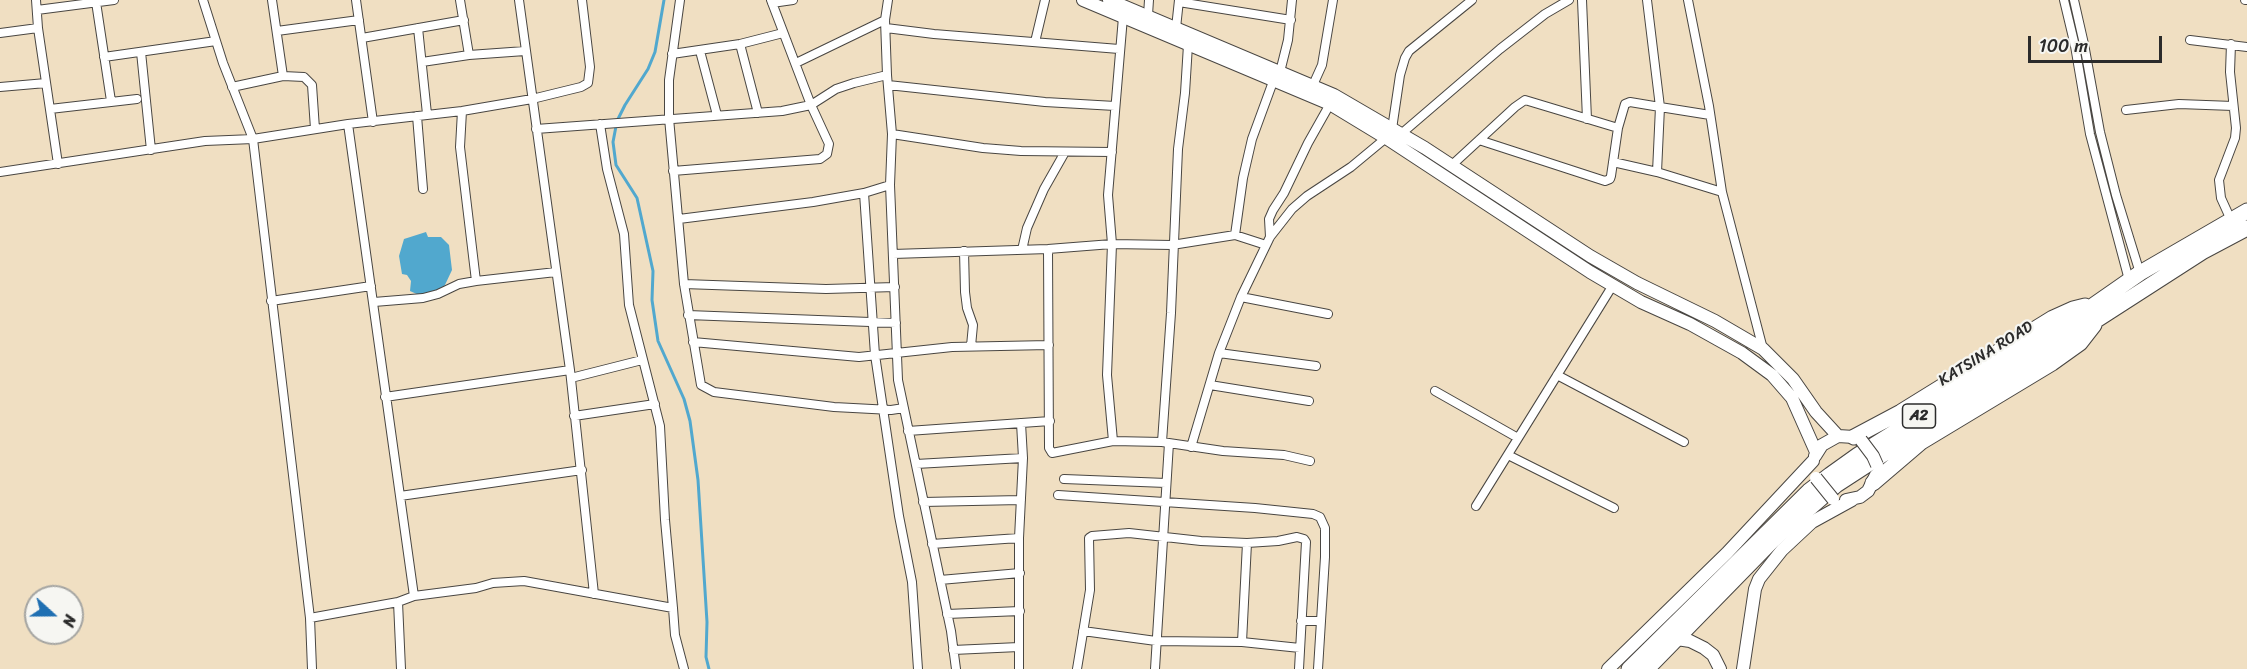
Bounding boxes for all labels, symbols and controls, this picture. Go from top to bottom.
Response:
scale bar [2031,24,2164,62]
text: 100 m [2039,30,2088,62]
street label: KATSINA ROAD [1935,317,2037,391]
road number: A2 [1902,404,1936,428]
north arrow [24,585,84,645]
text: N [54,611,85,631]

